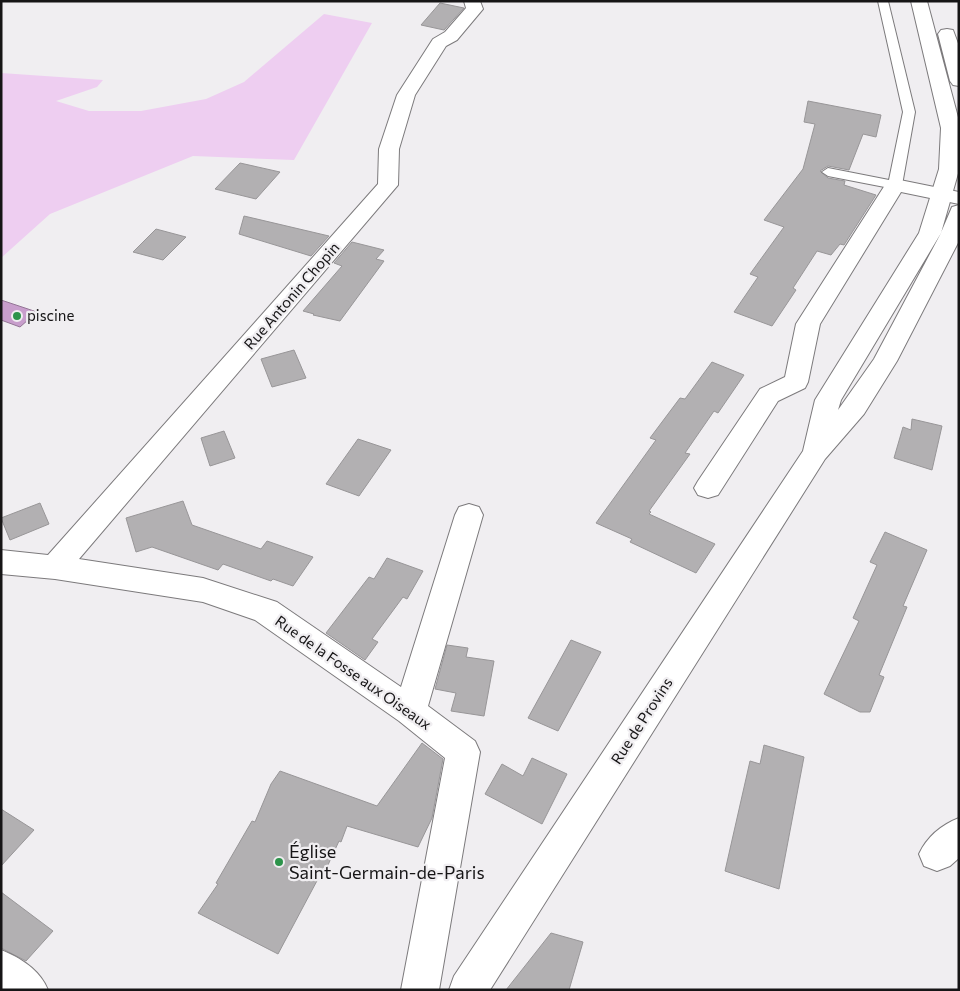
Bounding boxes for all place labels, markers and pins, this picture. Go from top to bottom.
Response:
place label: piscine [27,306,74,324]
marker: piscine [11,310,23,322]
place label: Église Saint-Germain-de-Paris [289,840,485,883]
marker: Église Saint-Germain-de-Paris [273,856,285,868]

